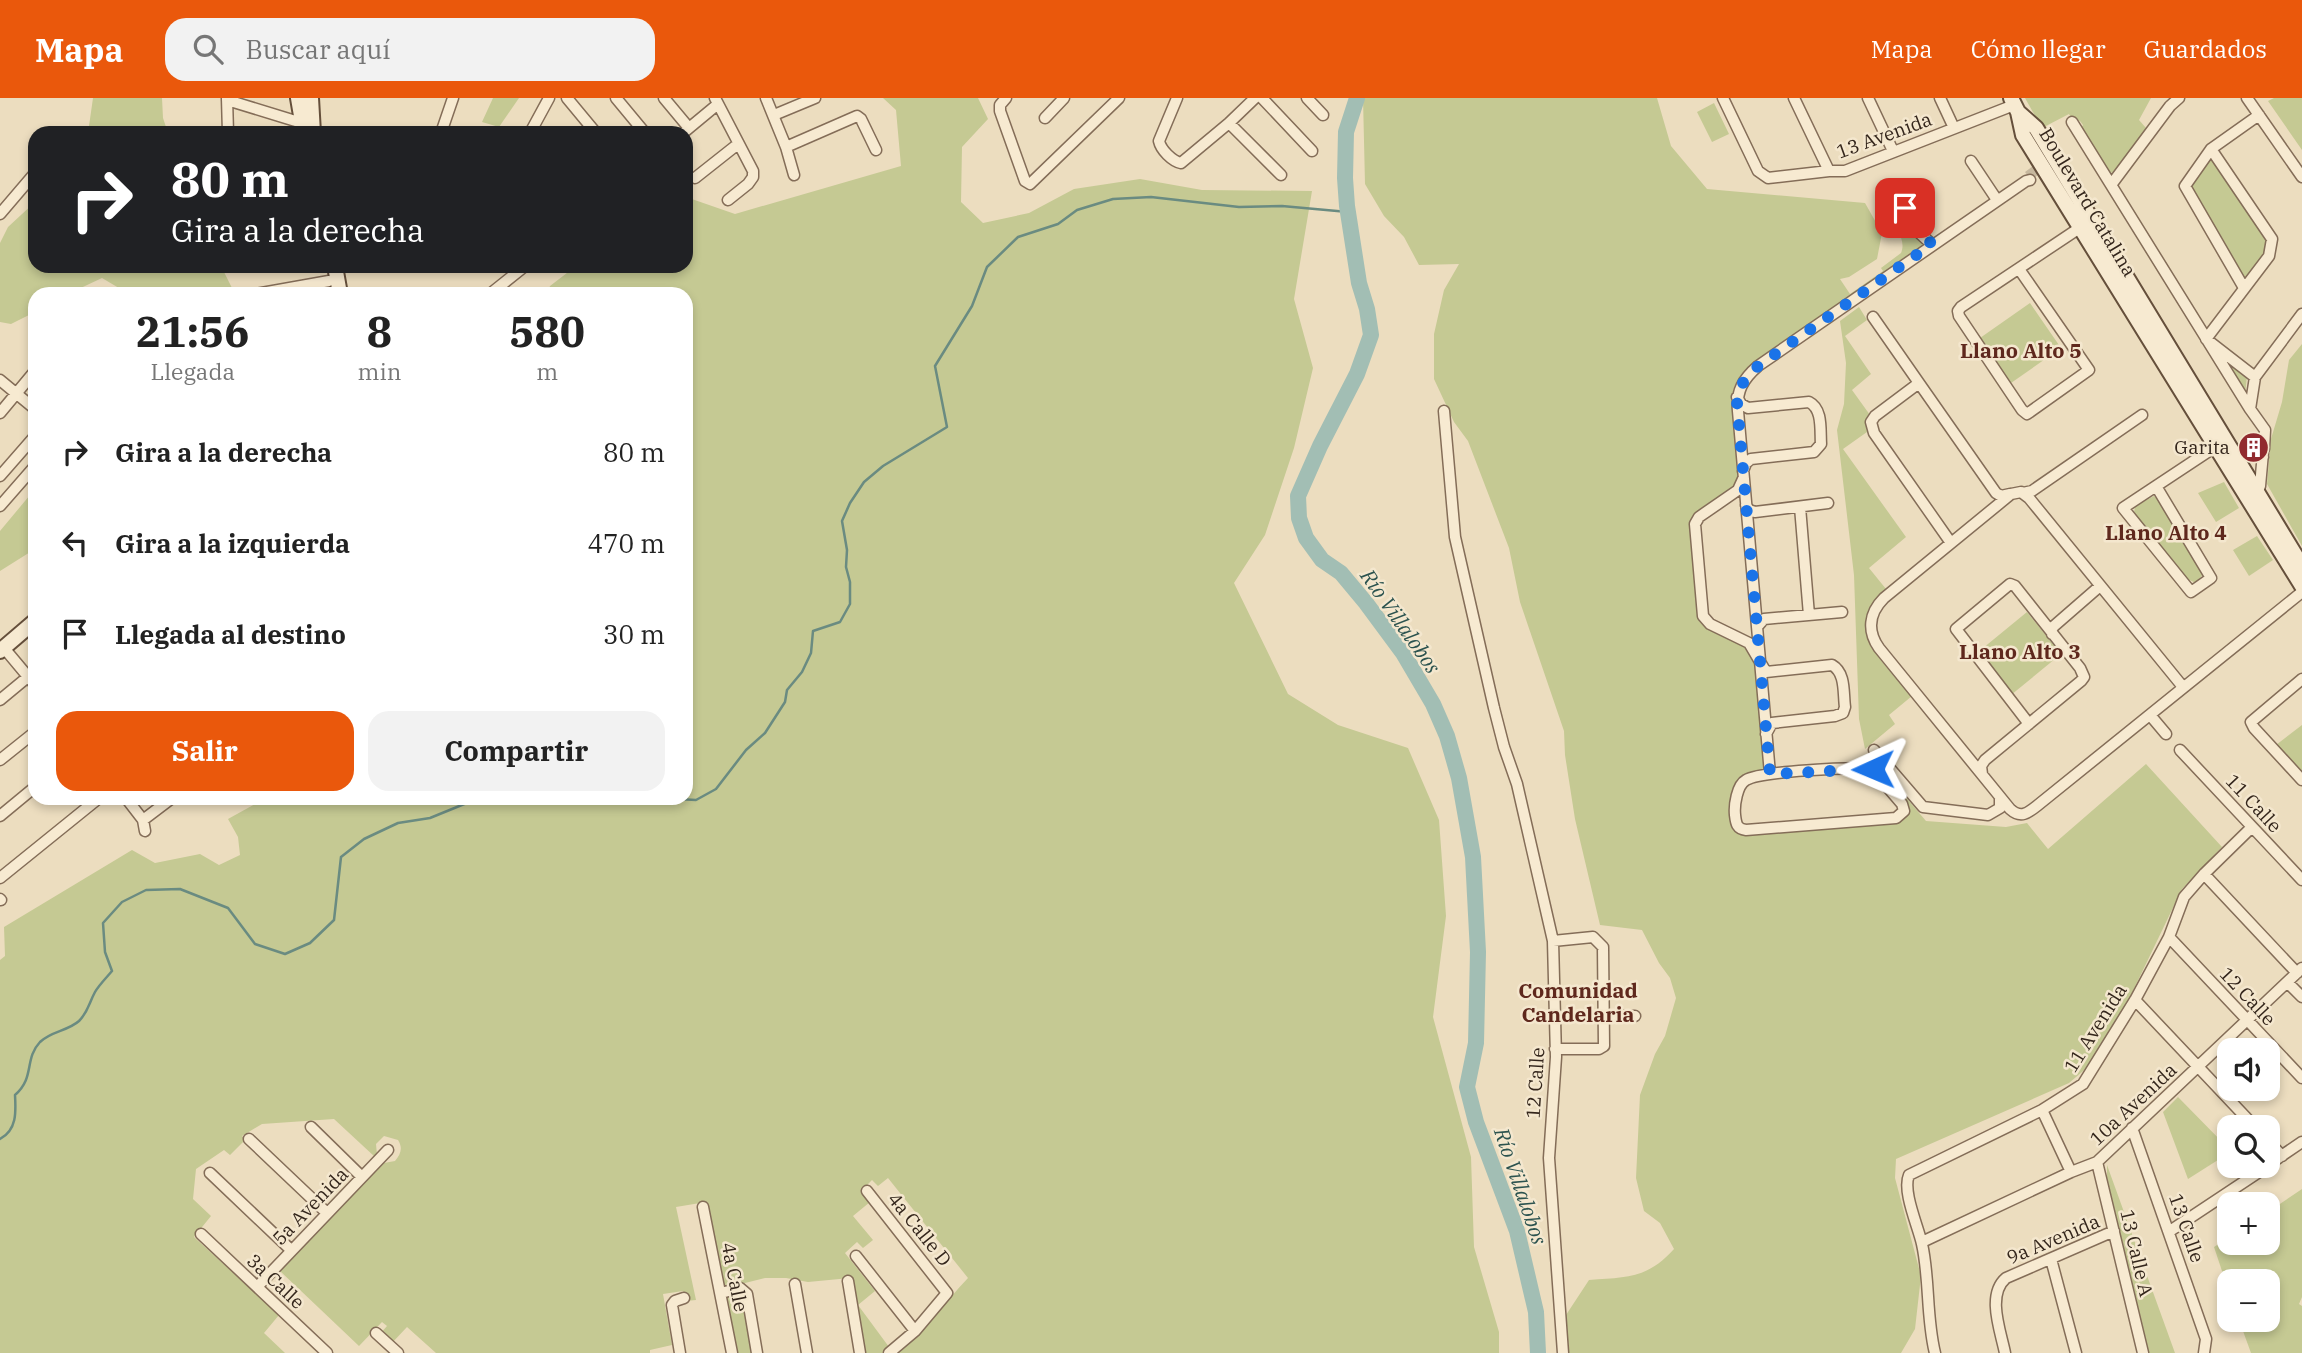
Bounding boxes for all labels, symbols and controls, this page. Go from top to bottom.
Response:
search box [165,18,655,81]
text: Mapa [35,28,123,71]
icon: search [189,30,227,68]
text: Buscar aquí [245,32,391,66]
text: Mapa [1871,33,1933,65]
text: Cómo llegar [1971,33,2106,65]
text: Guardados [2144,33,2267,65]
street label: 13 Avenida [1833,107,1935,163]
street label: Boulevard Catalina [2034,123,2142,281]
text: 80 m [171,147,289,210]
icon: right [56,154,147,245]
pin [1875,178,1935,238]
icon: arrive [1886,189,1924,227]
text: Gira a la derecha [171,209,425,251]
text: 21:56 [136,304,250,359]
text: 8 [367,304,392,359]
text: 580 [509,304,585,359]
district label: Llano Alto 5 [1960,336,2082,364]
text: Llegada [151,356,235,386]
text: min [358,356,401,386]
text: m [536,356,558,386]
building icon: Garita [2236,430,2270,464]
icon: right [56,433,94,471]
text: Gira a la derecha [115,435,332,469]
text: 80 m [603,435,665,469]
place label: Garita [2174,435,2230,459]
district label: Llano Alto 4 [2105,518,2227,546]
icon: left [56,524,94,562]
text: Gira a la izquierda [115,526,350,560]
text: 470 m [587,526,665,560]
water label: Río Villalobos [1354,562,1447,679]
icon: arrive [56,615,94,653]
text: Llegada al destino [115,617,346,651]
text: 30 m [603,617,665,651]
district label: Llano Alto 3 [1959,637,2081,665]
button: Salir [56,711,354,791]
button: Compartir [368,711,665,791]
position arrow [1836,732,1910,806]
street label: 11 Calle [2221,769,2287,837]
street label: 12 Calle [2215,962,2281,1030]
district label: Comunidad Candelaria [1518,976,1638,1028]
street label: 11 Avenida [2058,979,2132,1077]
map controls [2217,1038,2280,1332]
button: sound [2217,1038,2280,1101]
street label: 12 Calle [1521,1047,1549,1119]
street label: 10a Avenida [2084,1058,2182,1150]
button: search [2217,1115,2280,1178]
water label: Río Villalobos [1488,1123,1554,1248]
street label: 5a Avenida [267,1162,353,1250]
street label: 4a Calle D [883,1187,957,1271]
street label: 13 Calle [2164,1190,2210,1266]
button: + [2217,1192,2280,1255]
street label: 13 Calle A [2115,1207,2159,1299]
street label: 9a Avenida [2003,1209,2103,1269]
street label: 4a Calle [717,1240,753,1314]
street label: 3a Calle [242,1248,310,1314]
button: − [2217,1269,2280,1332]

